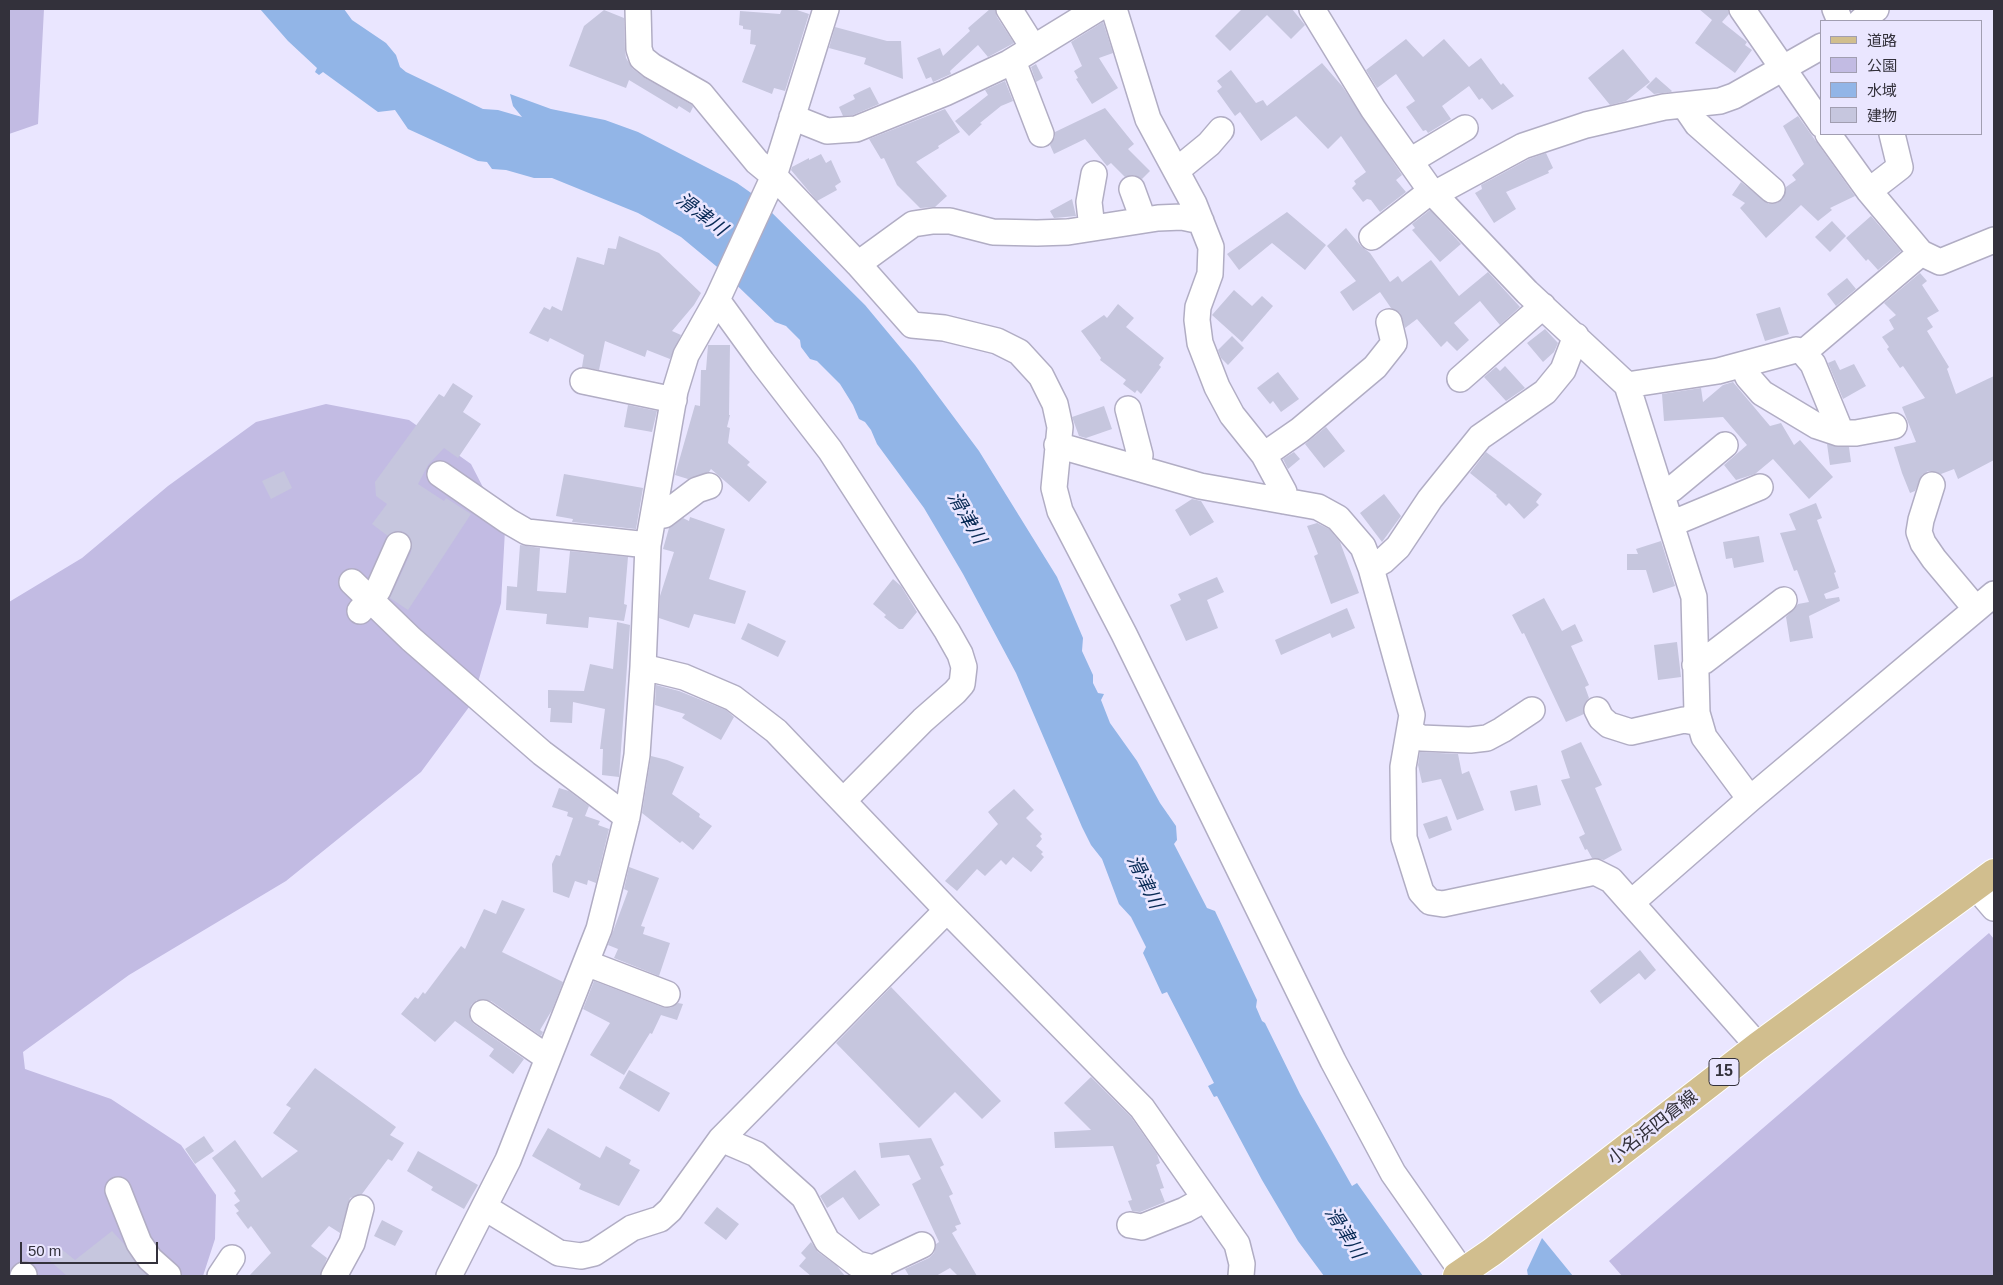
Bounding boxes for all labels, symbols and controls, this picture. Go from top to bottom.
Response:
legend [1820,20,1983,135]
text: 道路 [1867,32,1897,49]
text: 公園 [1867,57,1897,74]
text: 水域 [1867,82,1897,99]
text: 建物 [1867,107,1897,124]
water label: 滑津川 [671,189,731,241]
water label: 滑津川 [942,488,990,548]
water label: 滑津川 [1121,851,1167,913]
road number: 15 [1709,1058,1739,1086]
street label: 小名浜四倉線 [1604,1086,1702,1170]
water label: 滑津川 [1319,1203,1369,1263]
scale bar [22,1232,160,1264]
text: 50 m [28,1242,61,1259]

